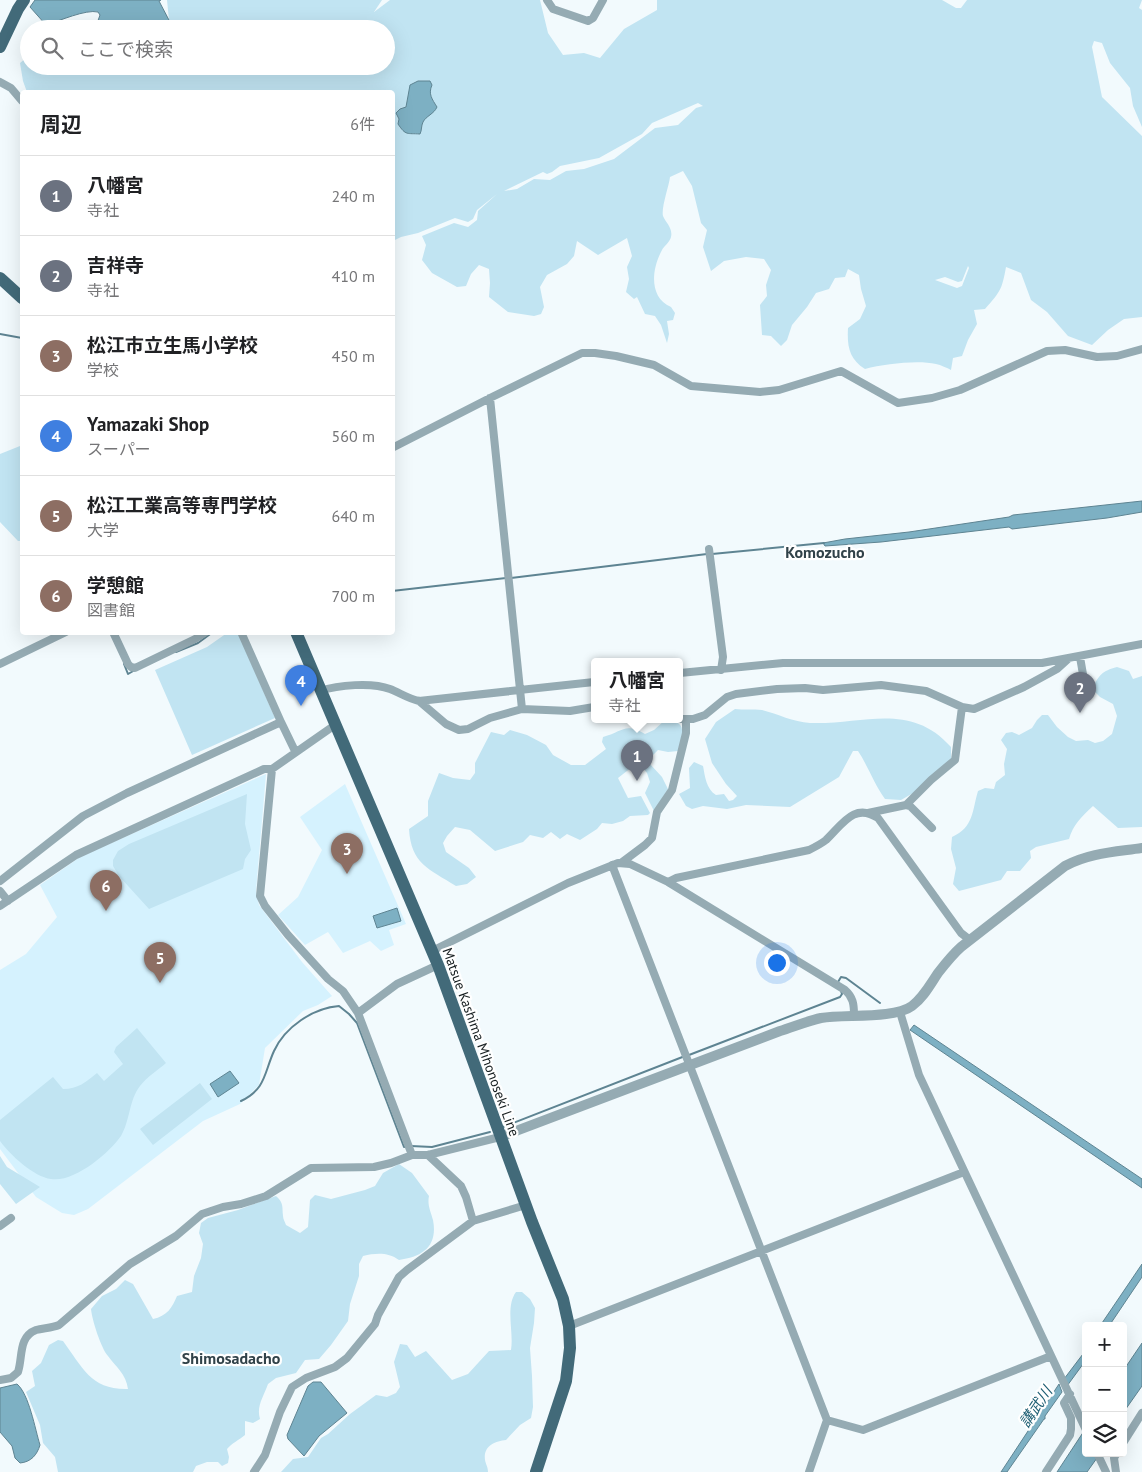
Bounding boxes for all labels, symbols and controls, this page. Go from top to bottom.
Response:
search box [20,20,395,75]
icon: search [38,34,66,62]
text: ここで検索 [78,37,173,61]
text: 周辺 [40,111,82,138]
text: 6件 [350,114,375,134]
text: 八幡宮 [87,173,144,197]
text: 1 [51,186,61,206]
text: 240 m [332,186,375,206]
text: 寺社 [87,200,119,220]
text: 吉祥寺 [87,253,144,277]
text: 2 [51,266,61,286]
text: 410 m [332,266,375,286]
text: 寺社 [87,280,119,300]
text: 松江市立生馬小学校 [87,333,258,357]
text: 3 [51,346,61,366]
text: 450 m [332,346,375,366]
text: 学校 [87,360,119,380]
text: Yamazaki Shop [87,412,209,436]
text: 4 [51,426,61,446]
text: 560 m [332,426,375,446]
text: スーパー [87,439,151,459]
text: 松江工業高等専門学校 [87,493,277,517]
text: 5 [51,506,61,526]
text: 640 m [332,506,375,526]
text: 大学 [87,520,119,540]
district label: Komozucho [785,542,865,562]
text: 学憩館 [87,573,144,597]
text: 6 [51,586,61,606]
text: 700 m [332,586,375,606]
text: 図書館 [87,600,135,620]
popup [591,658,683,723]
pin: 4 [285,665,317,706]
text: 八幡宮 [608,668,666,692]
pin: 2 [1064,672,1096,713]
text: 寺社 [608,695,641,715]
pin: 1 [621,740,653,781]
pin: 3 [331,833,363,874]
pin: 6 [90,870,122,911]
pin: 5 [144,942,176,983]
street label: Matsue Kashima Mihonoseki Line [438,945,524,1139]
your location [764,950,790,976]
map controls [1082,1322,1127,1457]
button: + [1082,1322,1127,1367]
district label: Shimosadacho [182,1348,281,1368]
button: − [1082,1367,1127,1412]
water label: 講武川 [1015,1381,1057,1431]
button: layers [1082,1412,1127,1457]

